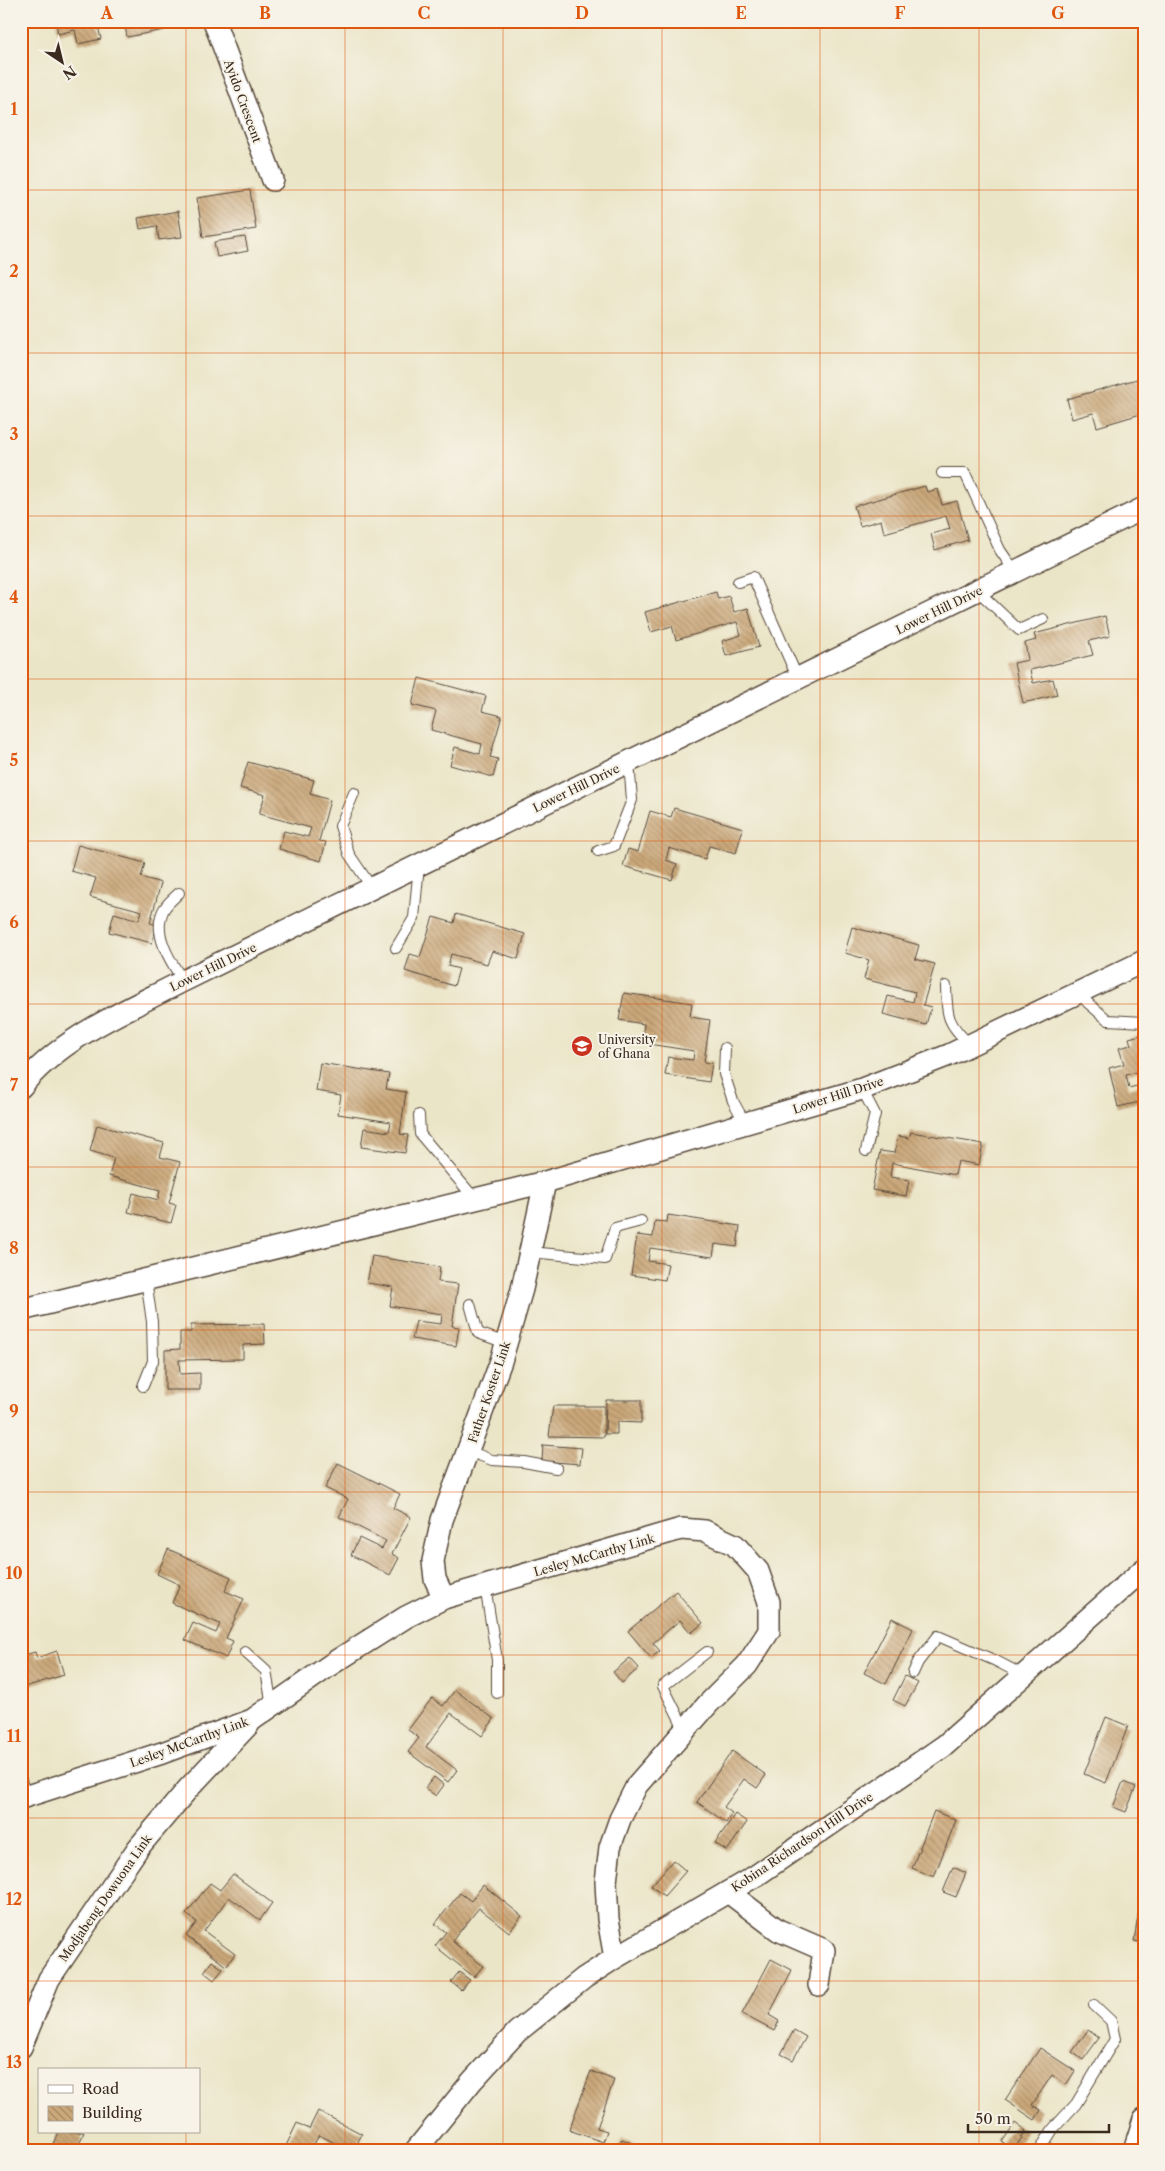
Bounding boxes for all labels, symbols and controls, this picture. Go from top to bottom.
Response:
text: A [100,3,114,23]
text: B [259,3,271,23]
text: C [418,3,430,23]
text: D [575,3,589,23]
text: E [735,3,747,23]
text: F [895,3,906,23]
text: G [1051,3,1065,23]
north arrow [38,38,88,88]
street label: Ayido Crescent [221,57,265,145]
text: N [59,62,80,84]
text: 1 [10,99,18,119]
text: 2 [9,261,19,281]
text: 3 [9,424,19,444]
street label: Lower Hill Drive [893,582,985,637]
text: 4 [9,587,19,607]
text: 5 [10,750,19,770]
street label: Lower Hill Drive [530,760,622,815]
text: 6 [9,912,19,932]
street label: Lower Hill Drive [167,939,259,994]
place label: University of Ghana [598,1032,656,1061]
school or university icon: University of Ghana [570,1034,594,1058]
street label: Lower Hill Drive [791,1073,886,1117]
text: 7 [10,1075,19,1095]
text: 8 [9,1238,19,1258]
street label: Father Koster Link [465,1338,514,1445]
text: 9 [9,1401,19,1421]
street label: Lesley McCarthy Link [532,1530,657,1579]
text: 10 [5,1563,23,1583]
street label: Lesley McCarthy Link [128,1713,251,1770]
text: 11 [7,1726,22,1746]
street label: Kobina Richardson Hill Drive [728,1789,876,1895]
street label: Modjabeng Dowuona Link [55,1831,155,1964]
text: 12 [6,1889,22,1909]
text: 13 [6,2052,22,2072]
legend [38,2068,200,2134]
text: Road [82,2079,119,2098]
scale bar [968,2101,1109,2133]
text: Building [82,2103,142,2122]
text: 50 m [975,2109,1011,2128]

